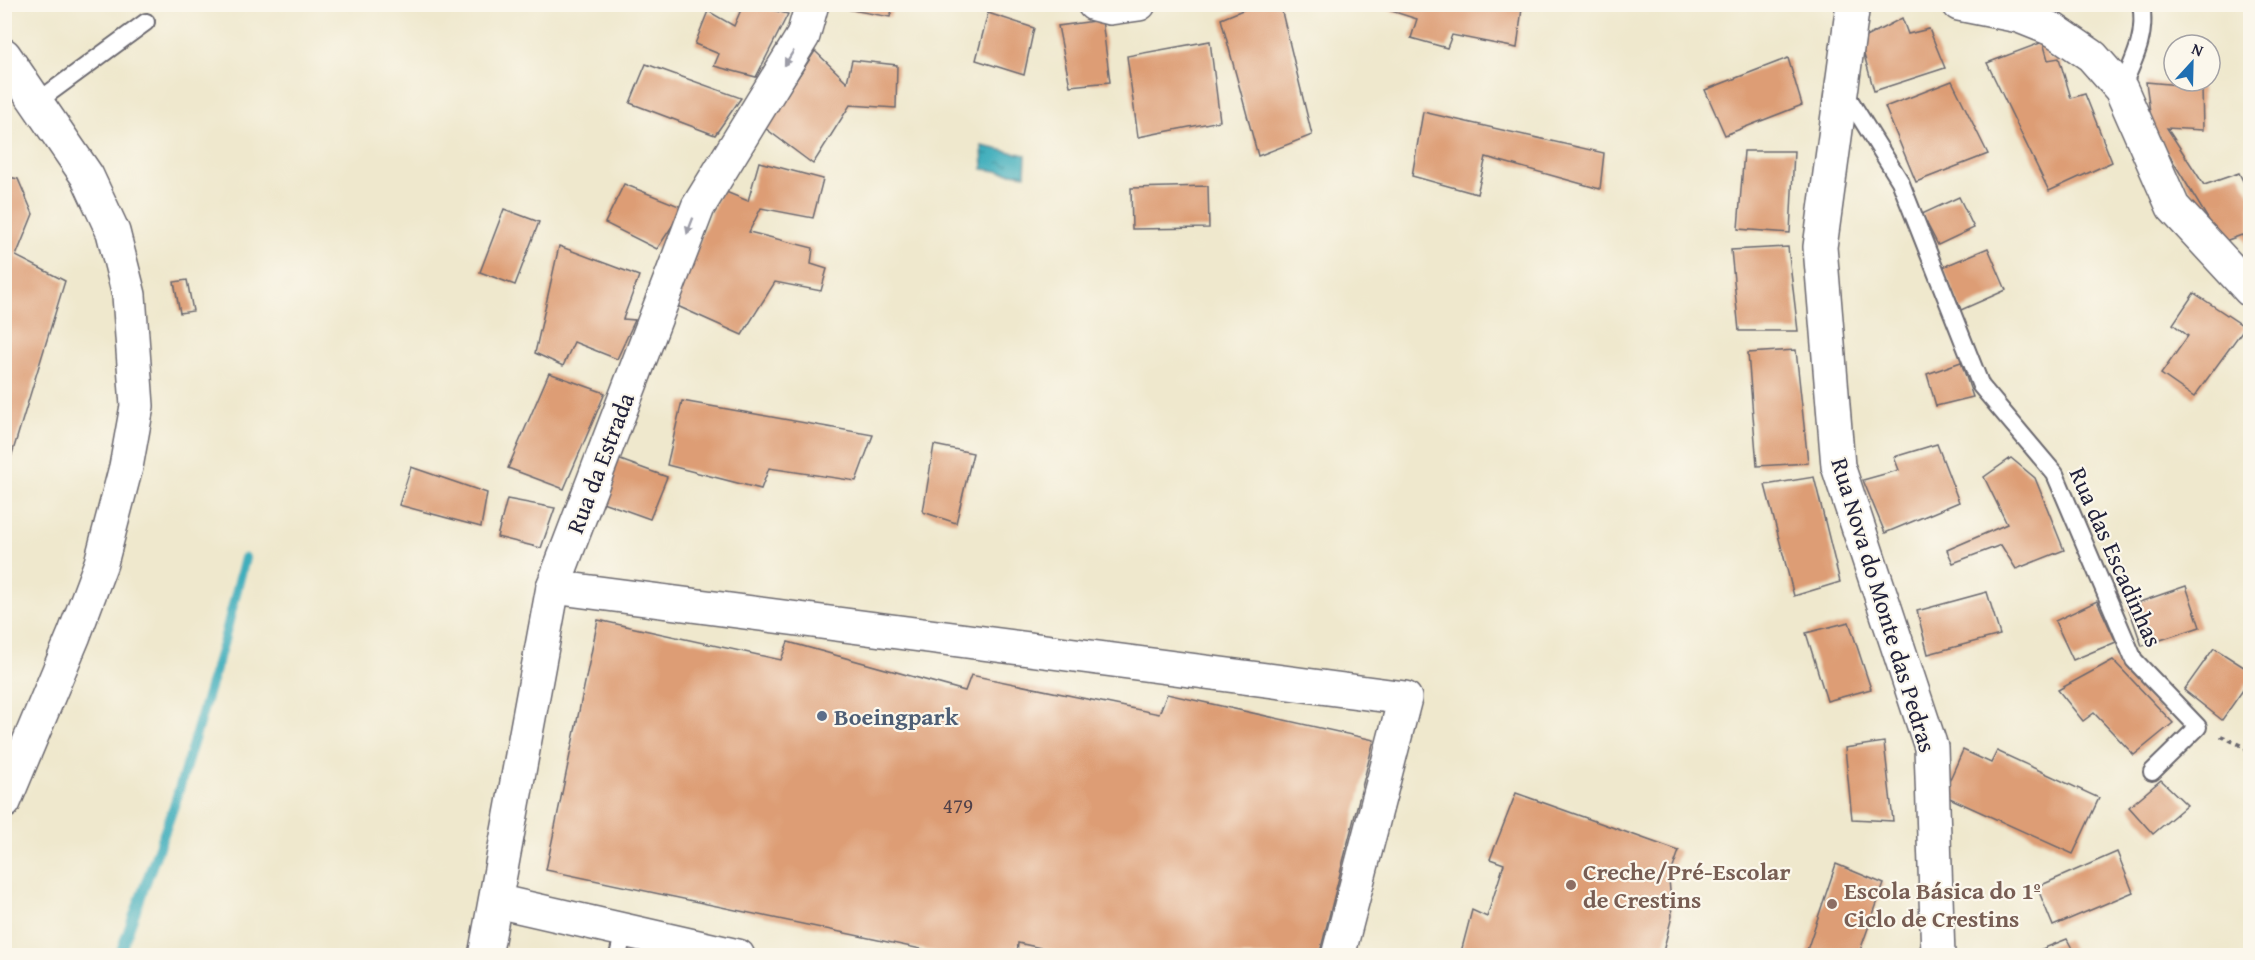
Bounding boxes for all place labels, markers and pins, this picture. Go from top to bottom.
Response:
place label: Boeingpark [834,699,959,734]
marker: Boeingpark [815,709,829,723]
place label: Creche/Pré-Escolar de Crestins [1583,854,1790,917]
place label: Escola Básica do 1º Ciclo de Crestins [1844,873,2041,936]
marker: Creche/Pré-Escolar de Crestins [1564,878,1578,892]
marker: Escola Básica do 1º Ciclo de Crestins [1825,897,1839,911]

